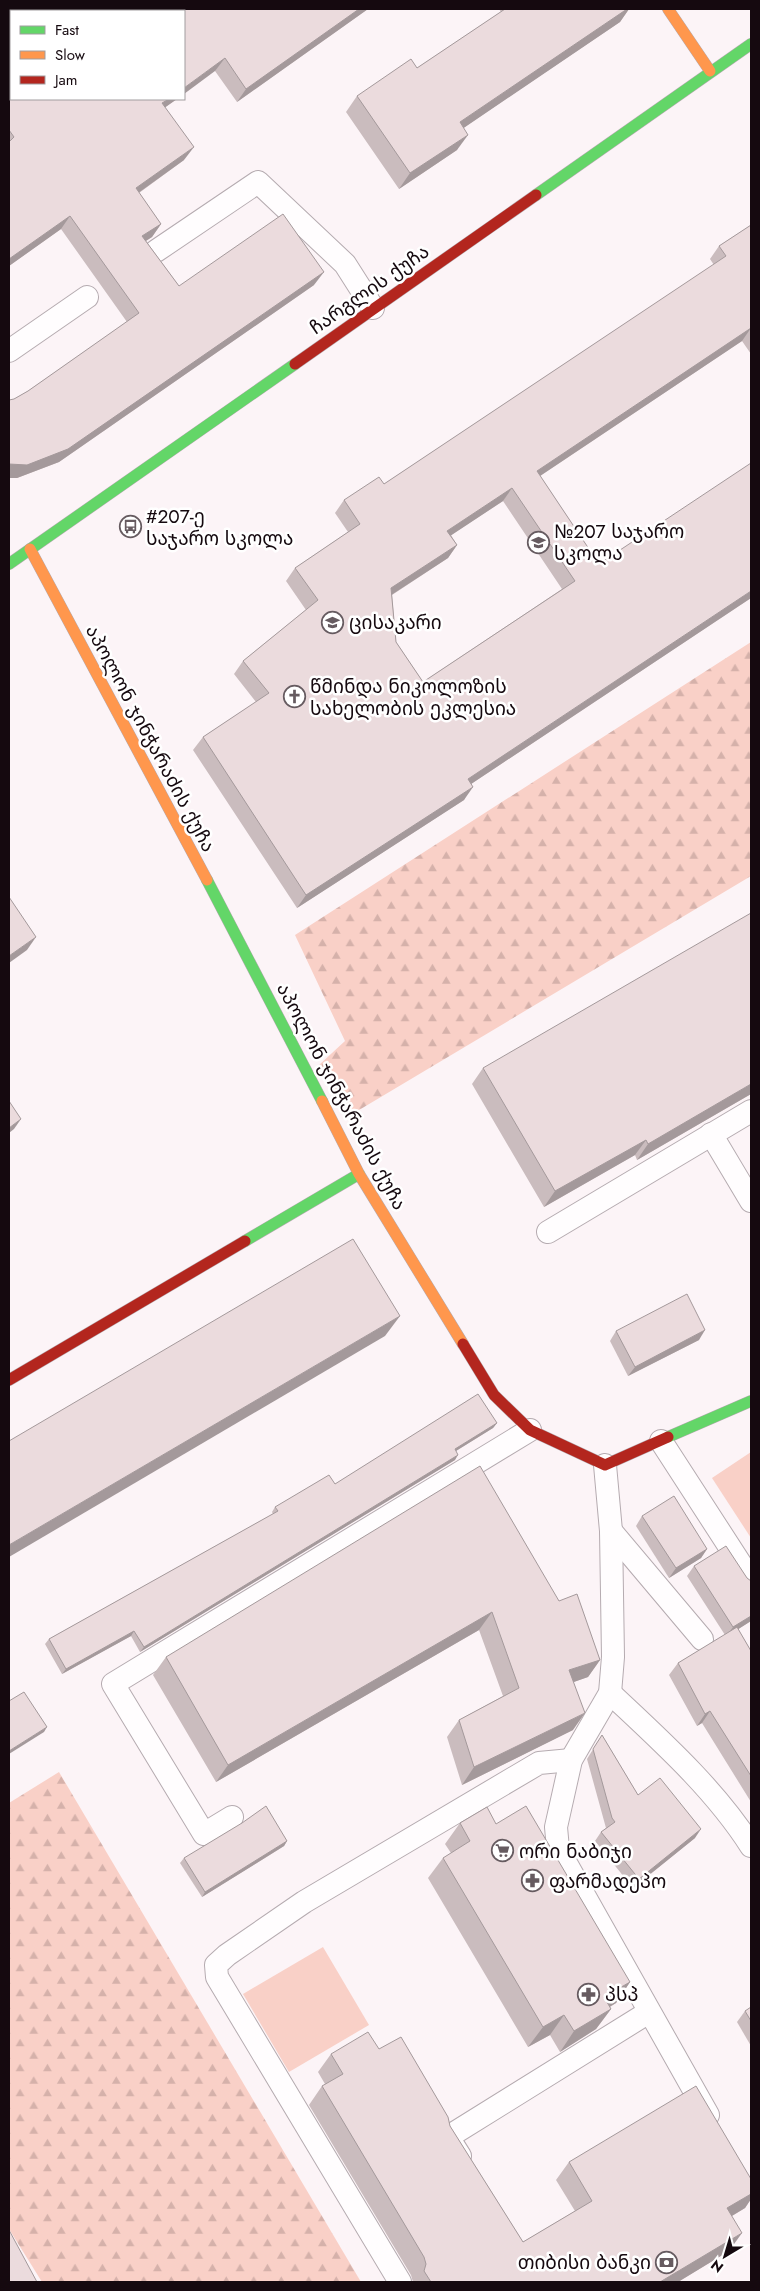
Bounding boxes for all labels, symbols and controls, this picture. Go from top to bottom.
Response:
legend [10,10,185,100]
text: Fast [55,19,79,41]
text: Slow [55,44,86,66]
text: Jam [53,69,78,91]
street label: ჩარგლის ქუჩა [304,238,435,341]
place label: #207-ე საჯარო სკოლა [146,503,293,552]
bus stop icon: #207-ე საჯარო სკოლა [118,515,142,539]
place label: №207 საჯარო სკოლა [554,518,684,567]
school or university icon: №207 საჯარო სკოლა [526,530,550,554]
place label: ცისაკარი [349,609,442,636]
school or university icon: ცისაკარი [321,610,345,634]
street label: აპოლონ ჯინჭარაძის ქუჩა [79,620,222,857]
place label: წმინდა ნიკოლოზის სახელობის ეკლესია [310,673,516,722]
church icon: წმინდა ნიკოლოზის სახელობის ეკლესია [282,685,306,709]
street label: აპოლონ ჯინჭარაძის ქუჩა [270,978,413,1215]
place label: ორი ნაბიჯი [519,1838,632,1865]
supermarket icon: ორი ნაბიჯი [491,1839,515,1863]
place label: ფარმადეპო [549,1868,666,1895]
pharmacy icon: ფარმადეპო [521,1869,545,1893]
place label: პსპ [605,1981,638,2008]
pharmacy icon: პსპ [577,1982,601,2006]
north arrow [700,2231,750,2281]
place label: თიბისი ბანკი [518,2249,651,2276]
bank icon: თიბისი ბანკი [655,2250,679,2274]
text: N [706,2255,728,2278]

